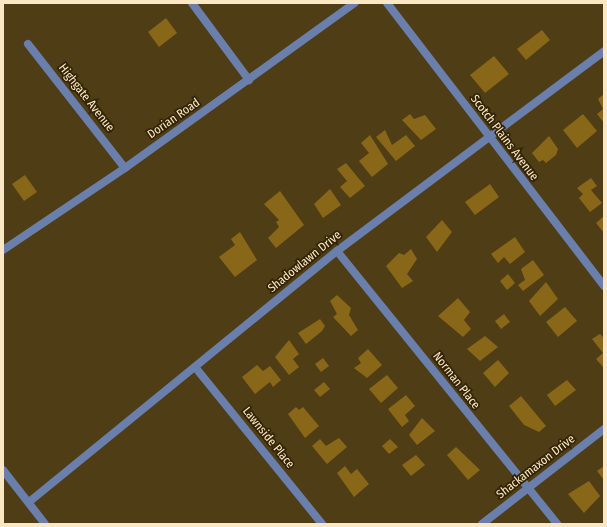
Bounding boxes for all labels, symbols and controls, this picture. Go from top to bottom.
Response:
street label: Highgate Avenue [55,61,117,135]
street label: Scotch Plains Avenue [467,92,541,184]
street label: Dorian Road [145,96,203,142]
street label: Shadowlawn Drive [265,228,345,296]
street label: Norman Place [429,350,483,412]
street label: Lawnside Place [239,405,297,471]
street label: Shackamaxon Drive [494,432,578,502]

